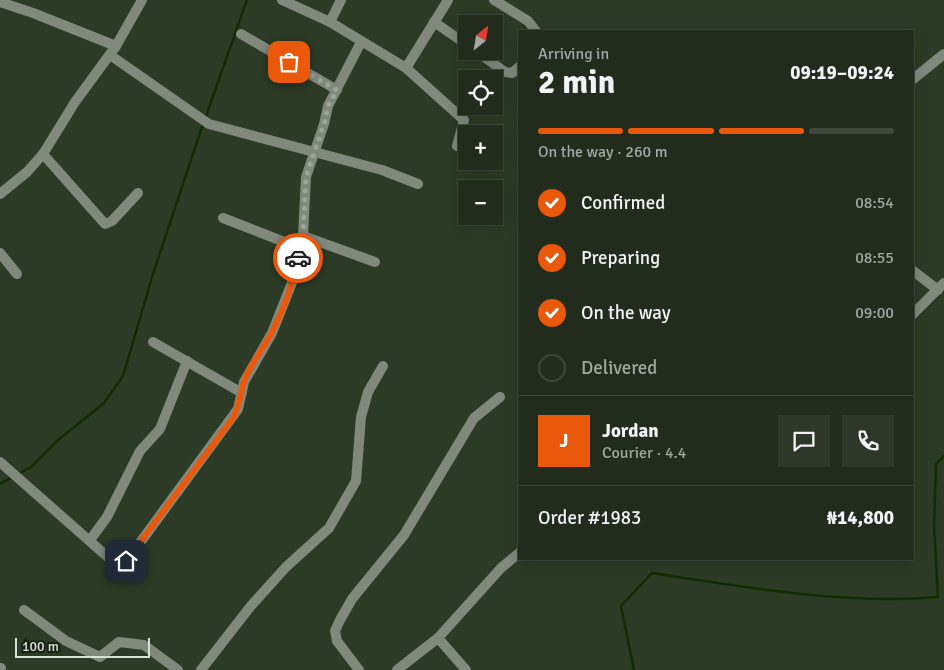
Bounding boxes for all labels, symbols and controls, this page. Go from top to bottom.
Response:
north arrow [458,15,502,60]
map controls [458,15,503,225]
pin [268,41,310,83]
text: Arriving in [538,44,609,64]
icon: bag [275,48,303,76]
text: 09:19–09:24 [790,61,894,85]
text: 2 min [538,63,615,102]
button: locate [458,70,503,115]
button: + [458,125,503,170]
text: On the way · 260 m [538,142,668,162]
button: − [458,180,503,225]
icon: check [538,189,566,217]
text: Confirmed [581,191,665,215]
text: 08:54 [855,193,894,213]
courier [273,233,323,283]
icon: car [284,244,312,272]
icon: check [538,244,566,272]
text: Preparing [581,246,660,270]
text: 08:55 [855,248,894,268]
icon: check [538,299,566,327]
text: On the way [581,301,671,325]
text: 09:00 [855,303,894,323]
text: Delivered [581,356,657,380]
button: chat [778,415,830,467]
button: phone [842,415,894,467]
text: Jordan [602,419,659,443]
text: J [560,429,568,453]
text: Courier · 4.4 [602,443,686,463]
text: Order #1983 [538,506,641,530]
text: ₦14,800 [827,506,894,530]
pin [105,540,147,582]
icon: home [112,547,140,575]
scale bar [15,635,150,658]
text: 100 m [22,638,59,655]

